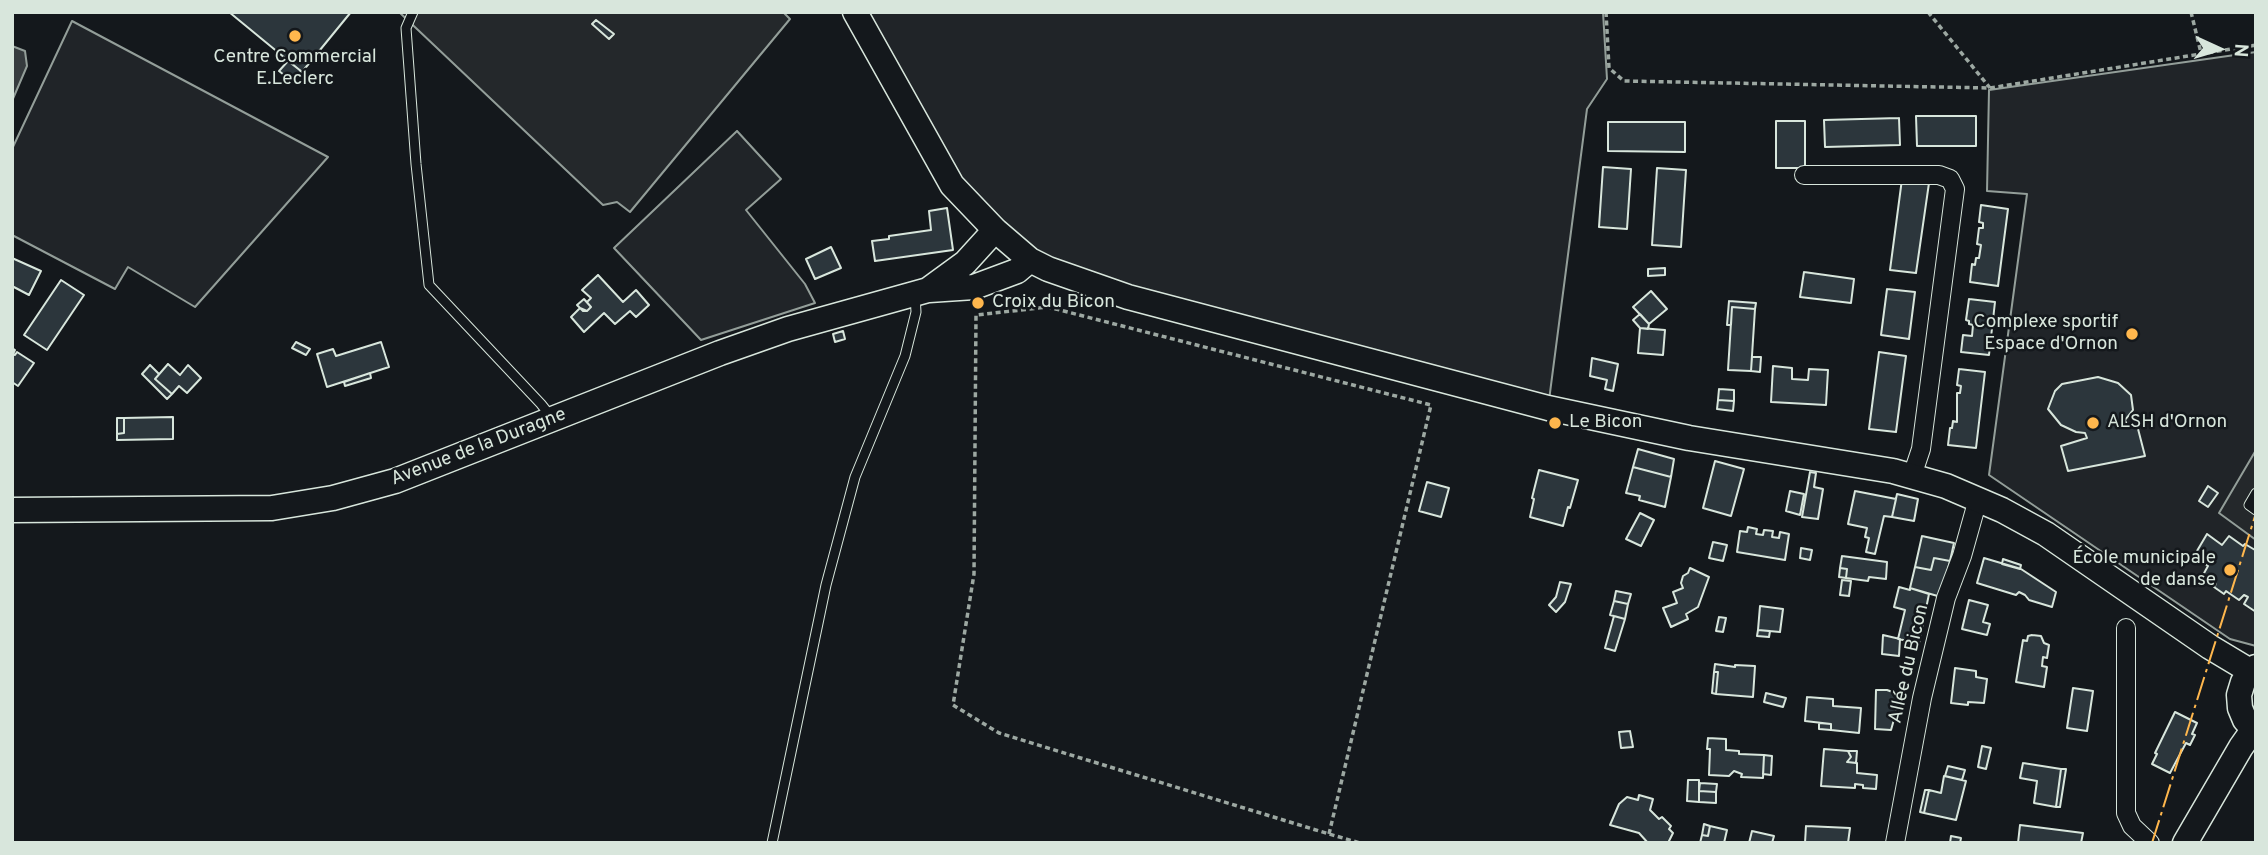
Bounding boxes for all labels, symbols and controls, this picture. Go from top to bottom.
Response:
north arrow [2184,14,2254,84]
marker: Centre Commercial E.Leclerc [287,28,303,44]
text: N [2228,43,2252,58]
place label: Centre Commercial E.Leclerc [213,47,377,91]
place label: Croix du Bicon [992,292,1115,314]
marker: Croix du Bicon [970,295,986,311]
place label: Complexe sportif Espace d'Ornon [1973,312,2118,356]
marker: Complexe sportif Espace d'Ornon [2124,326,2140,342]
street label: Avenue de la Duragne [388,404,570,492]
place label: Le Bicon [1569,412,1642,434]
place label: ALSH d'Ornon [2107,412,2227,434]
marker: Le Bicon [1547,415,1563,431]
marker: ALSH d'Ornon [2085,415,2101,431]
place label: École municipale de danse [2072,548,2216,592]
marker: École municipale de danse [2222,562,2238,578]
street label: Allée du Bicon [1885,602,1935,726]

